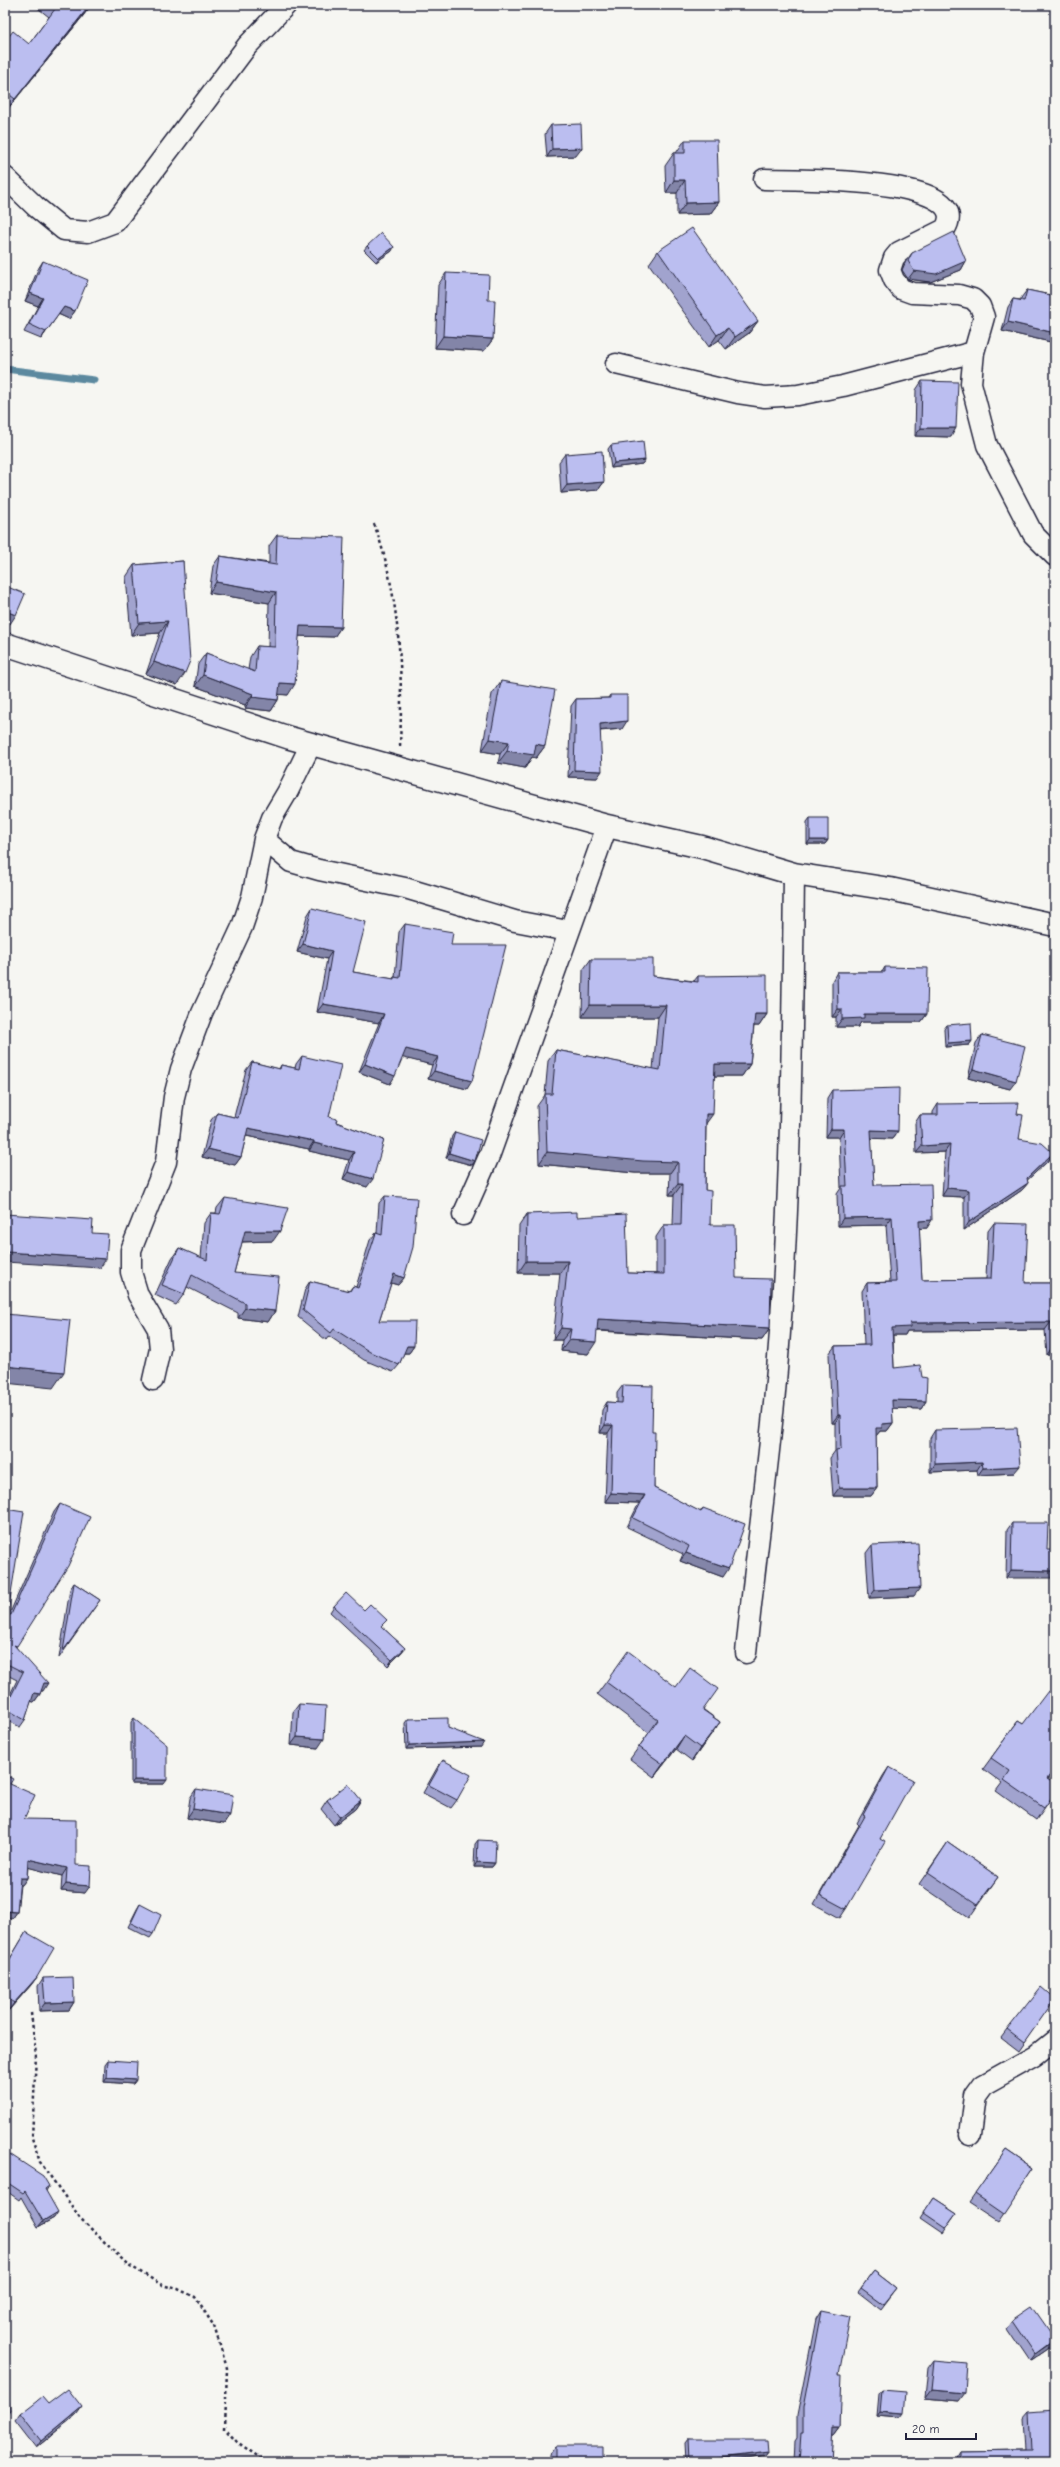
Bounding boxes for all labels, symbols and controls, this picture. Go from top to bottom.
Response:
scale bar [906,2415,976,2441]
text: 20 m [912,2422,940,2436]

